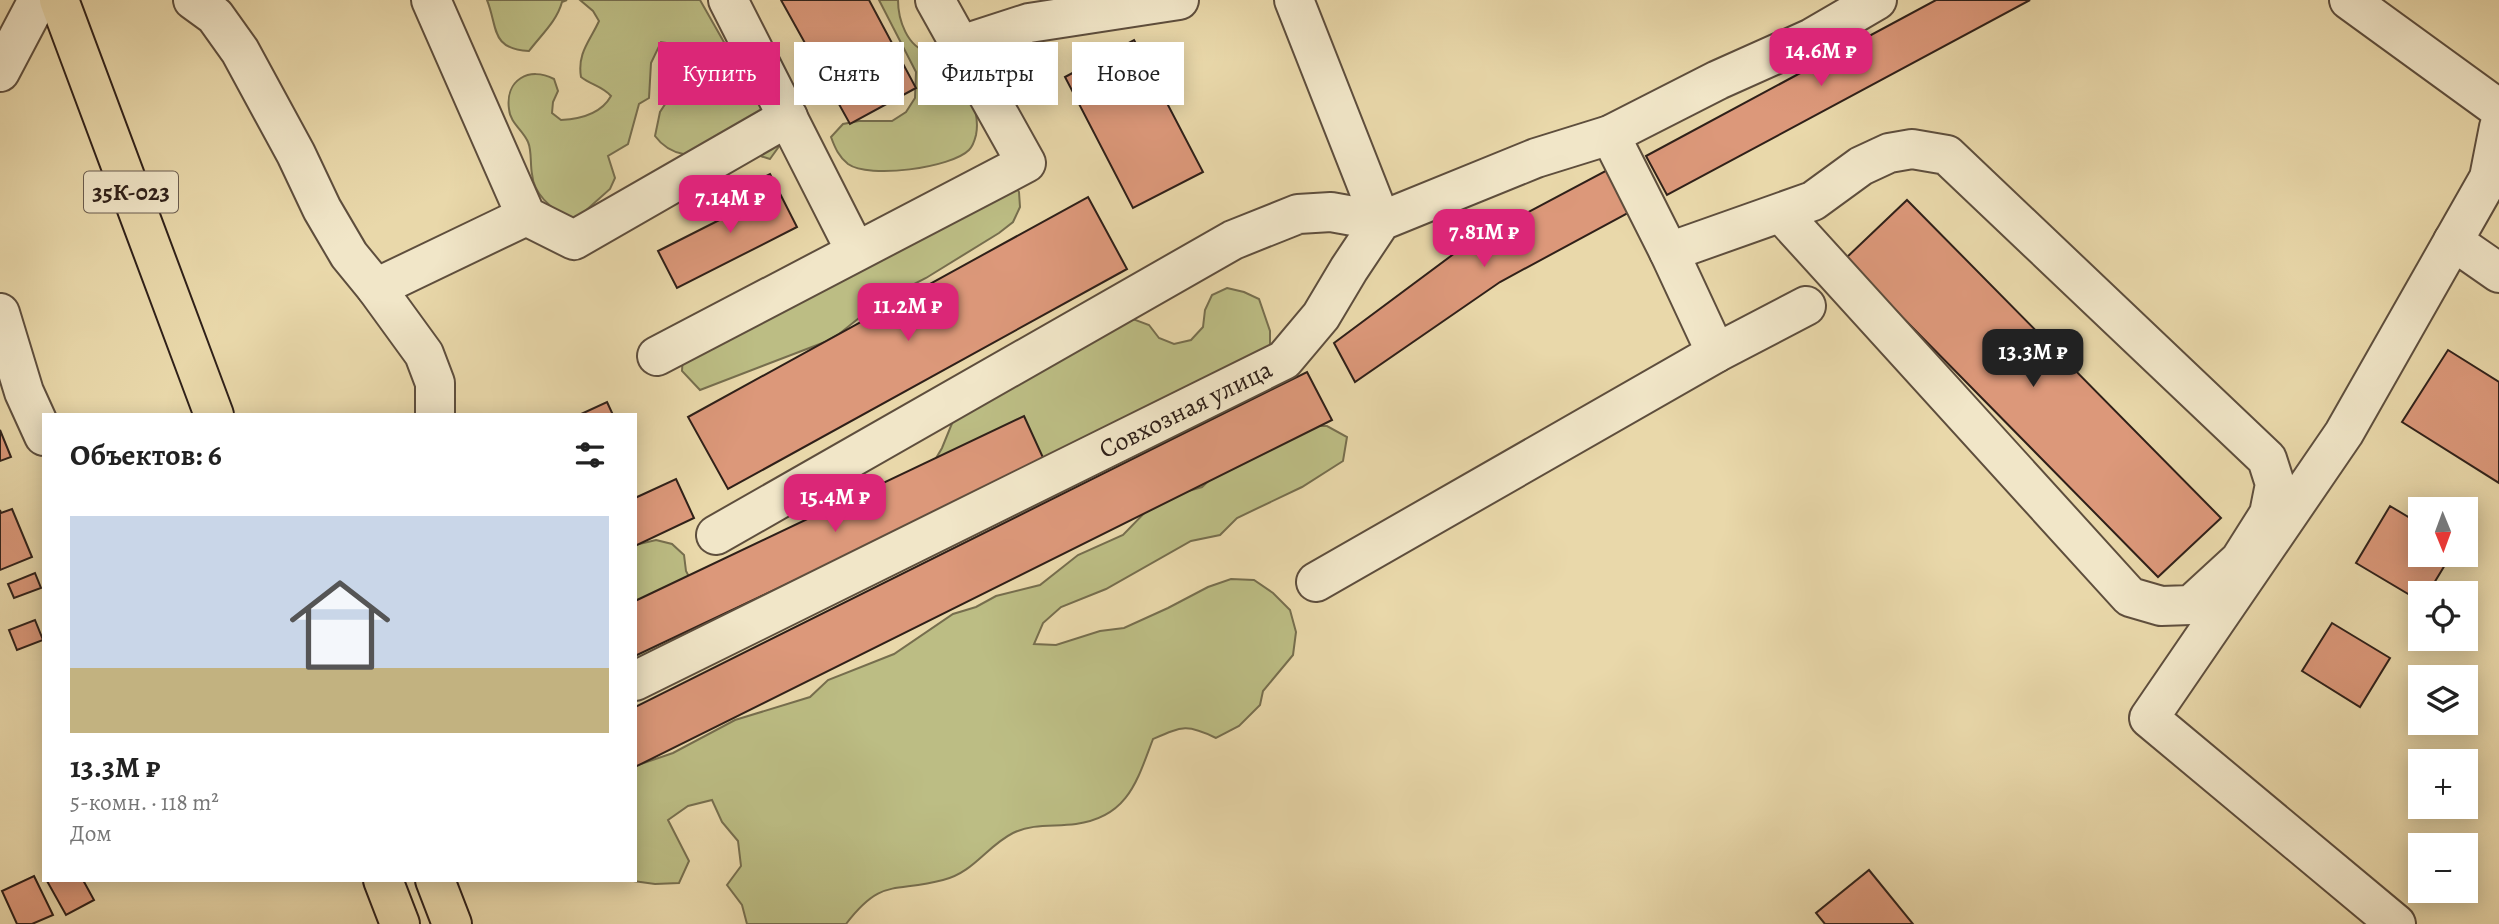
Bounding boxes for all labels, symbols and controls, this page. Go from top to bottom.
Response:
pin: 14.6M ₽ [1756,28,1886,88]
text: 14.6M ₽ [1785,35,1857,66]
chip: Купить [658,42,780,105]
chip: Снять [794,42,904,105]
chip: Фильтры [918,42,1058,105]
chip: Новое [1072,42,1184,105]
road number: 35К-023 [84,172,178,212]
pin: 7.14M ₽ [665,176,795,235]
text: 7.14M ₽ [695,182,765,213]
pin: 7.81M ₽ [1419,210,1549,269]
text: 7.81M ₽ [1449,216,1519,247]
pin: 11.2M ₽ [843,284,973,343]
text: 11.2M ₽ [874,290,942,321]
pin: 13.3M ₽ [1968,330,2098,389]
text: 13.3M ₽ [1998,336,2068,367]
street label: Совхозная улица [1093,351,1278,466]
text: Объектов: 6 [70,435,222,475]
icon: filters [571,436,609,474]
pin: 15.4M ₽ [770,475,900,534]
text: 15.4M ₽ [800,481,870,512]
north arrow [2408,497,2478,567]
map controls [2408,497,2478,903]
icon: home [277,562,403,688]
button: locate [2408,581,2478,651]
button: layers [2408,665,2478,735]
text: 13.3M ₽ [70,747,160,787]
button: + [2408,749,2478,819]
text: 5-комн. · 118 m² [70,787,219,818]
text: Дом [70,818,112,849]
button: − [2408,833,2478,903]

